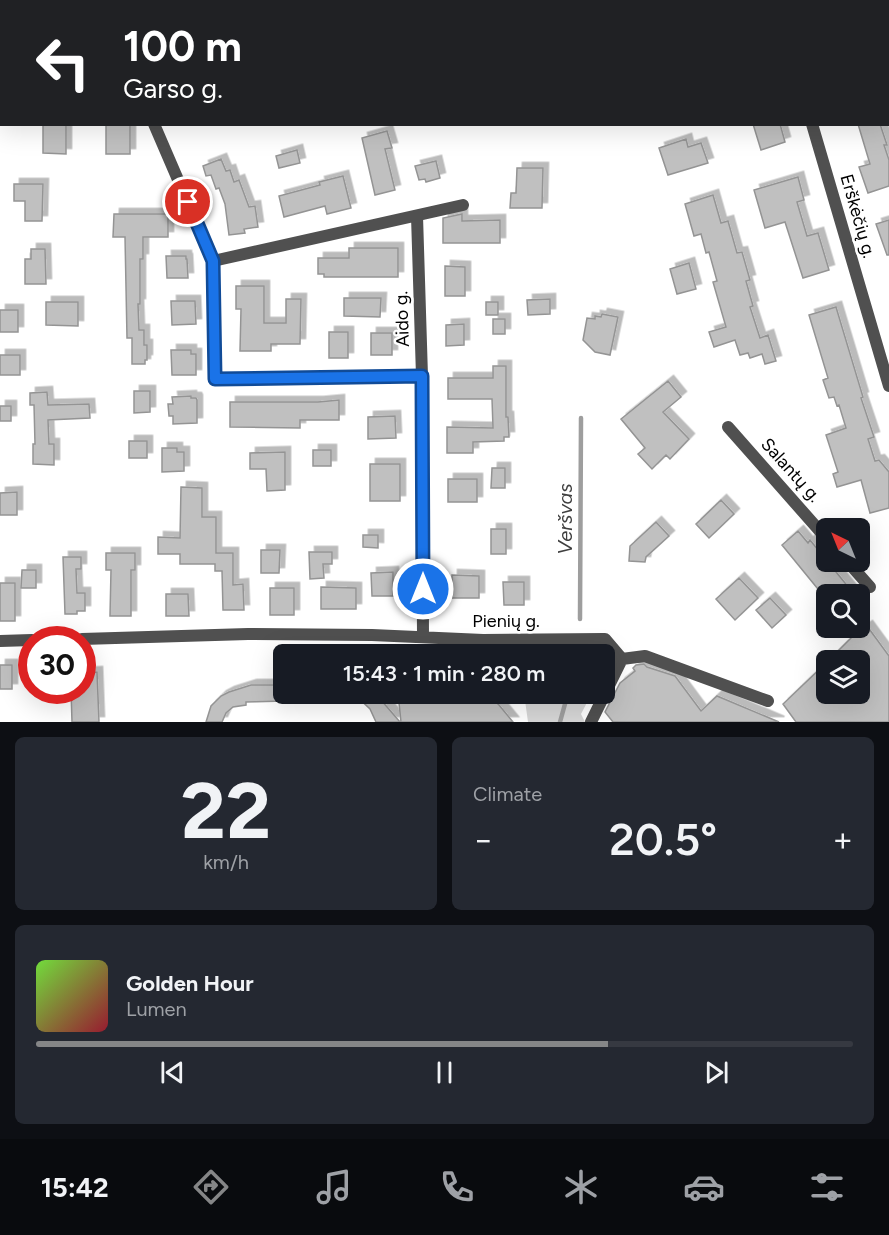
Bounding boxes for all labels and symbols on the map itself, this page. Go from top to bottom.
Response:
street label: Erškėčių g. [836,171,880,261]
pin [162,176,213,227]
street label: Aido g. [390,291,414,347]
street label: Salantų g. [756,433,826,507]
water label: Veršvas [553,483,577,555]
north arrow [816,518,870,572]
position arrow [391,557,455,621]
street label: Pienių g. [472,610,540,632]
speed limit sign: 30 [18,626,96,704]

